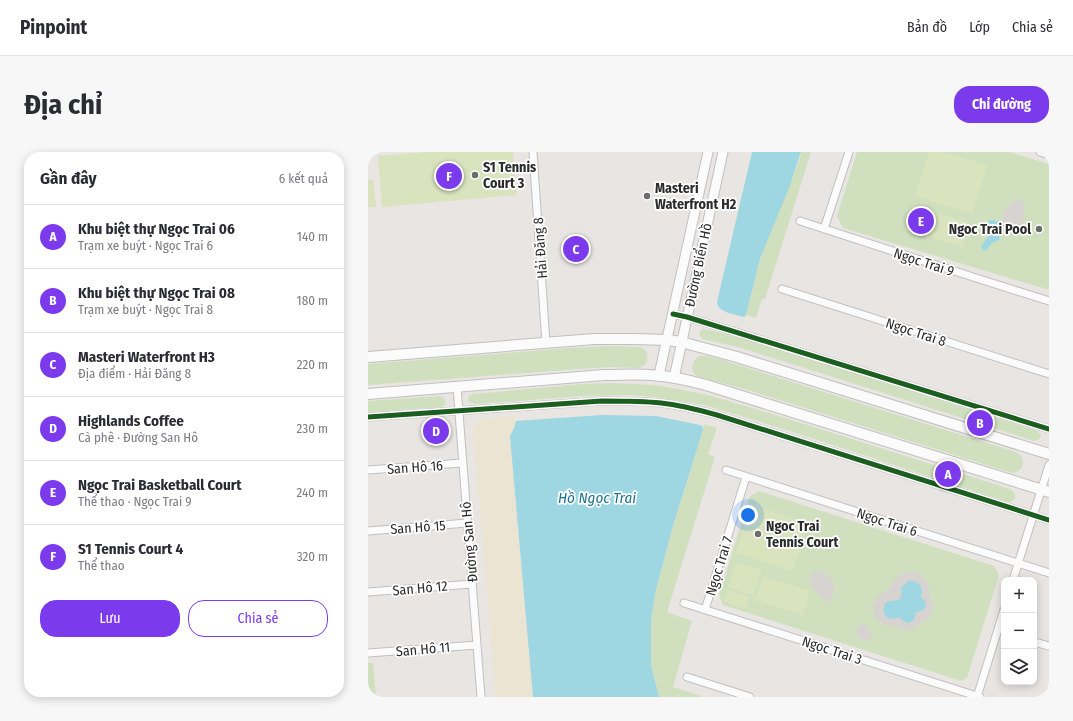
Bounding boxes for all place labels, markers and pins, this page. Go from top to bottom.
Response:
place label: S1 Tennis Court 3 [483,159,536,192]
pin: F [436,161,462,191]
marker: S1 Tennis Court 3 [470,170,480,180]
place label: Masteri Waterfront H2 [655,180,737,213]
marker: Masteri Waterfront H2 [642,191,652,201]
pin: E [908,206,934,236]
place label: Ngoc Trai Pool [949,221,1031,238]
marker: Ngoc Trai Pool [1034,224,1044,234]
pin: C [563,234,589,264]
pin: B [967,408,993,438]
pin: D [423,416,449,446]
pin: A [935,459,961,489]
place label: Ngoc Trai Tennis Court [766,518,839,551]
marker: Ngoc Trai Tennis Court [753,529,763,539]

